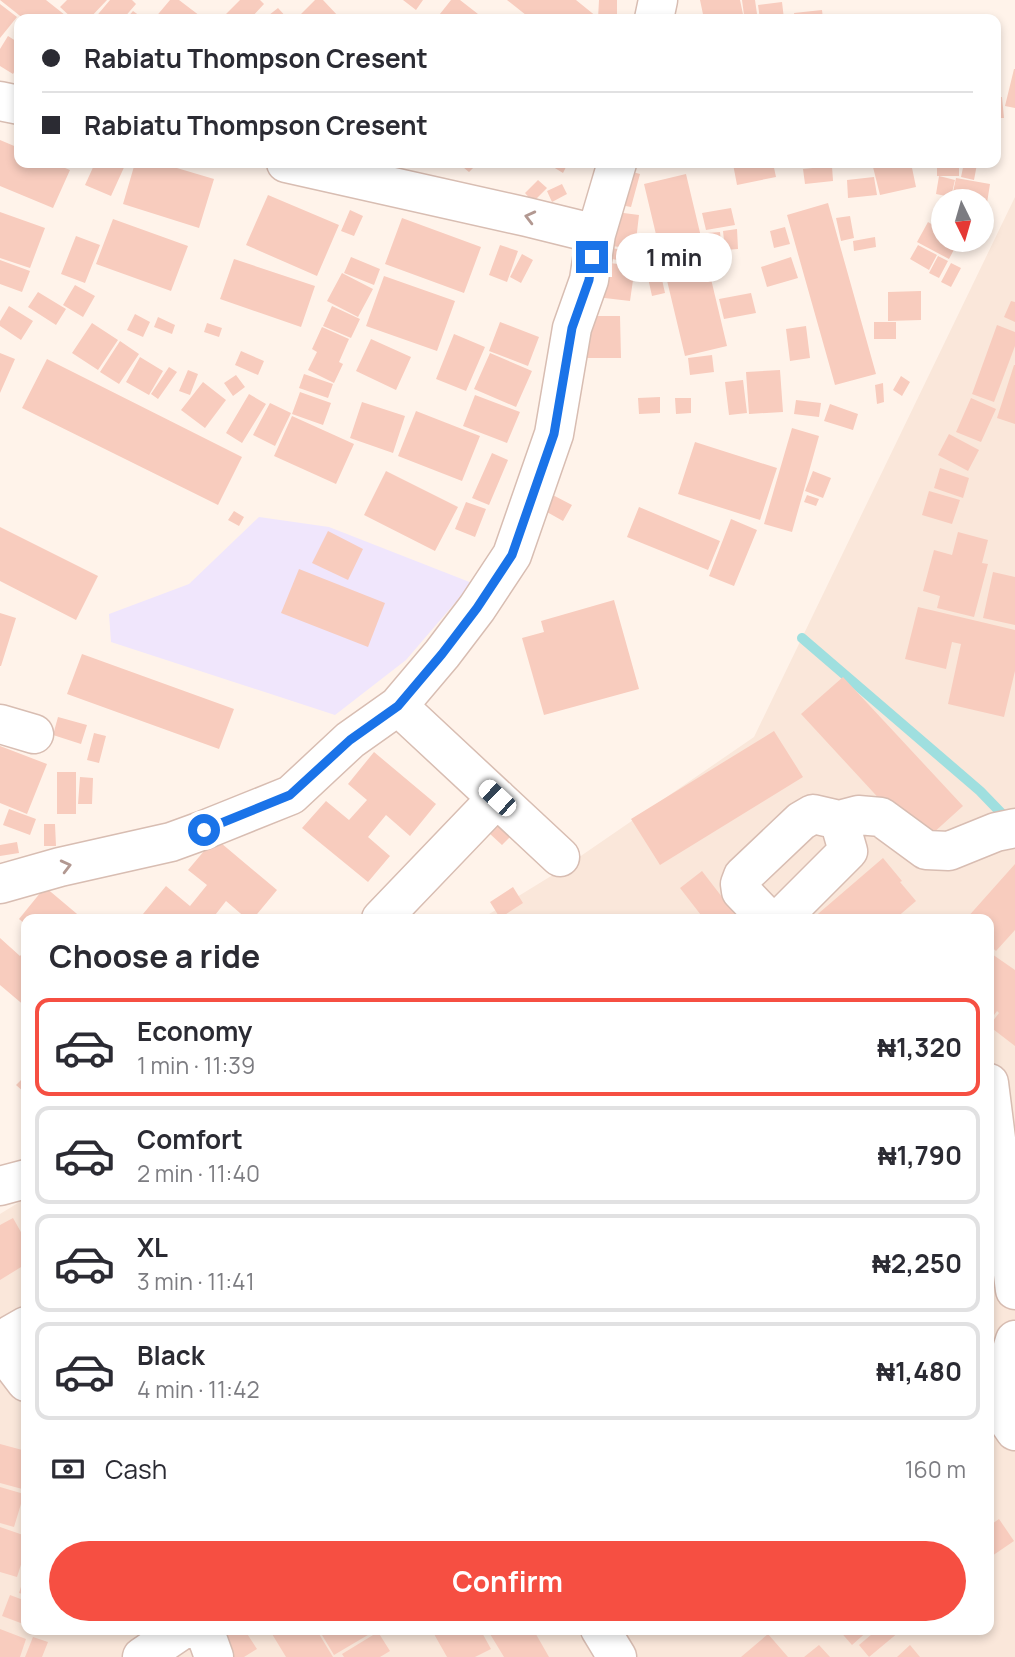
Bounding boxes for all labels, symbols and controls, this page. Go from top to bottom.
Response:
text: Rabiatu Thompson Cresent [84,40,428,76]
text: Rabiatu Thompson Cresent [84,107,428,143]
north arrow [931,189,994,252]
map controls [931,189,994,252]
one-way arrow [524,211,536,226]
callout: 1 min [616,232,732,282]
route end [576,241,608,273]
text: 1 min [646,241,702,273]
car [475,776,520,820]
route start [188,814,220,846]
one-way arrow [60,860,72,874]
text: Choose a ride [49,934,260,978]
text: Economy [137,1013,252,1049]
icon: car [53,1016,116,1079]
text: ₦1,320 [877,1029,962,1065]
text: 1 min · 11:39 [137,1049,255,1081]
text: Comfort [137,1121,243,1157]
icon: car [53,1124,116,1187]
text: ₦1,790 [878,1137,962,1173]
text: 2 min · 11:40 [137,1157,260,1189]
text: XL [137,1229,168,1265]
icon: car [53,1232,116,1295]
text: ₦2,250 [872,1245,962,1281]
text: 3 min · 11:41 [137,1265,255,1297]
text: Black [137,1337,205,1373]
icon: car [53,1340,116,1403]
text: ₦1,480 [876,1353,962,1389]
text: 4 min · 11:42 [137,1373,260,1405]
icon: cash [49,1450,87,1488]
text: Cash [105,1451,167,1487]
text: 160 m [905,1453,966,1485]
button: Confirm [49,1541,966,1621]

